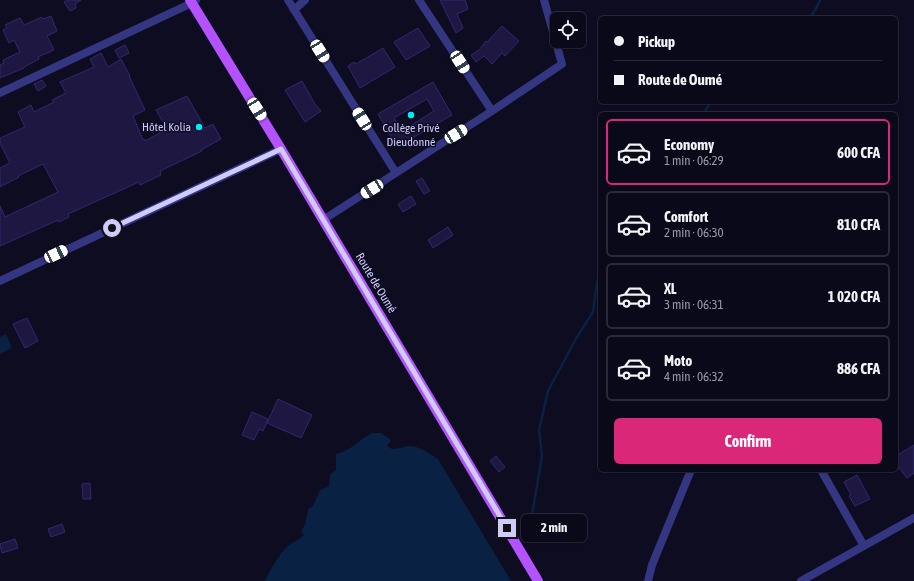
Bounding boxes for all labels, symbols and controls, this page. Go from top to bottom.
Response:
map controls [550,12,586,48]
button: locate [550,12,586,48]
text: Pickup [638,33,675,50]
car [309,38,331,64]
car [448,49,472,75]
text: Route de Oumé [638,71,722,88]
car [246,96,268,122]
car [351,106,373,132]
marker: Collège Privé Dieudonné [406,110,416,120]
place label: Hôtel Kolia [142,120,191,134]
place label: Collège Privé Dieudonné [382,121,440,149]
marker: Hôtel Kolia [194,122,204,132]
car [443,123,469,145]
icon: car [616,134,652,170]
text: Economy [664,136,714,153]
text: 600 CFA [837,144,880,161]
text: 1 min · 06:29 [664,153,724,168]
car [359,178,385,200]
icon: car [616,206,652,242]
text: Comfort [664,208,708,225]
text: 810 CFA [837,216,880,233]
route start [103,219,121,237]
text: 2 min · 06:30 [664,225,724,240]
car [43,243,69,265]
street label: Route de Oumé [353,250,399,316]
icon: car [616,278,652,314]
text: XL [664,280,677,297]
text: 1 020 CFA [828,288,880,305]
text: 3 min · 06:31 [664,297,724,312]
icon: car [616,350,652,386]
text: Moto [664,352,692,369]
text: 886 CFA [837,360,880,377]
text: 4 min · 06:32 [664,369,724,384]
button: Confirm [614,418,882,464]
callout: 2 min [521,514,587,542]
route end [498,519,516,537]
text: 2 min [541,520,567,535]

